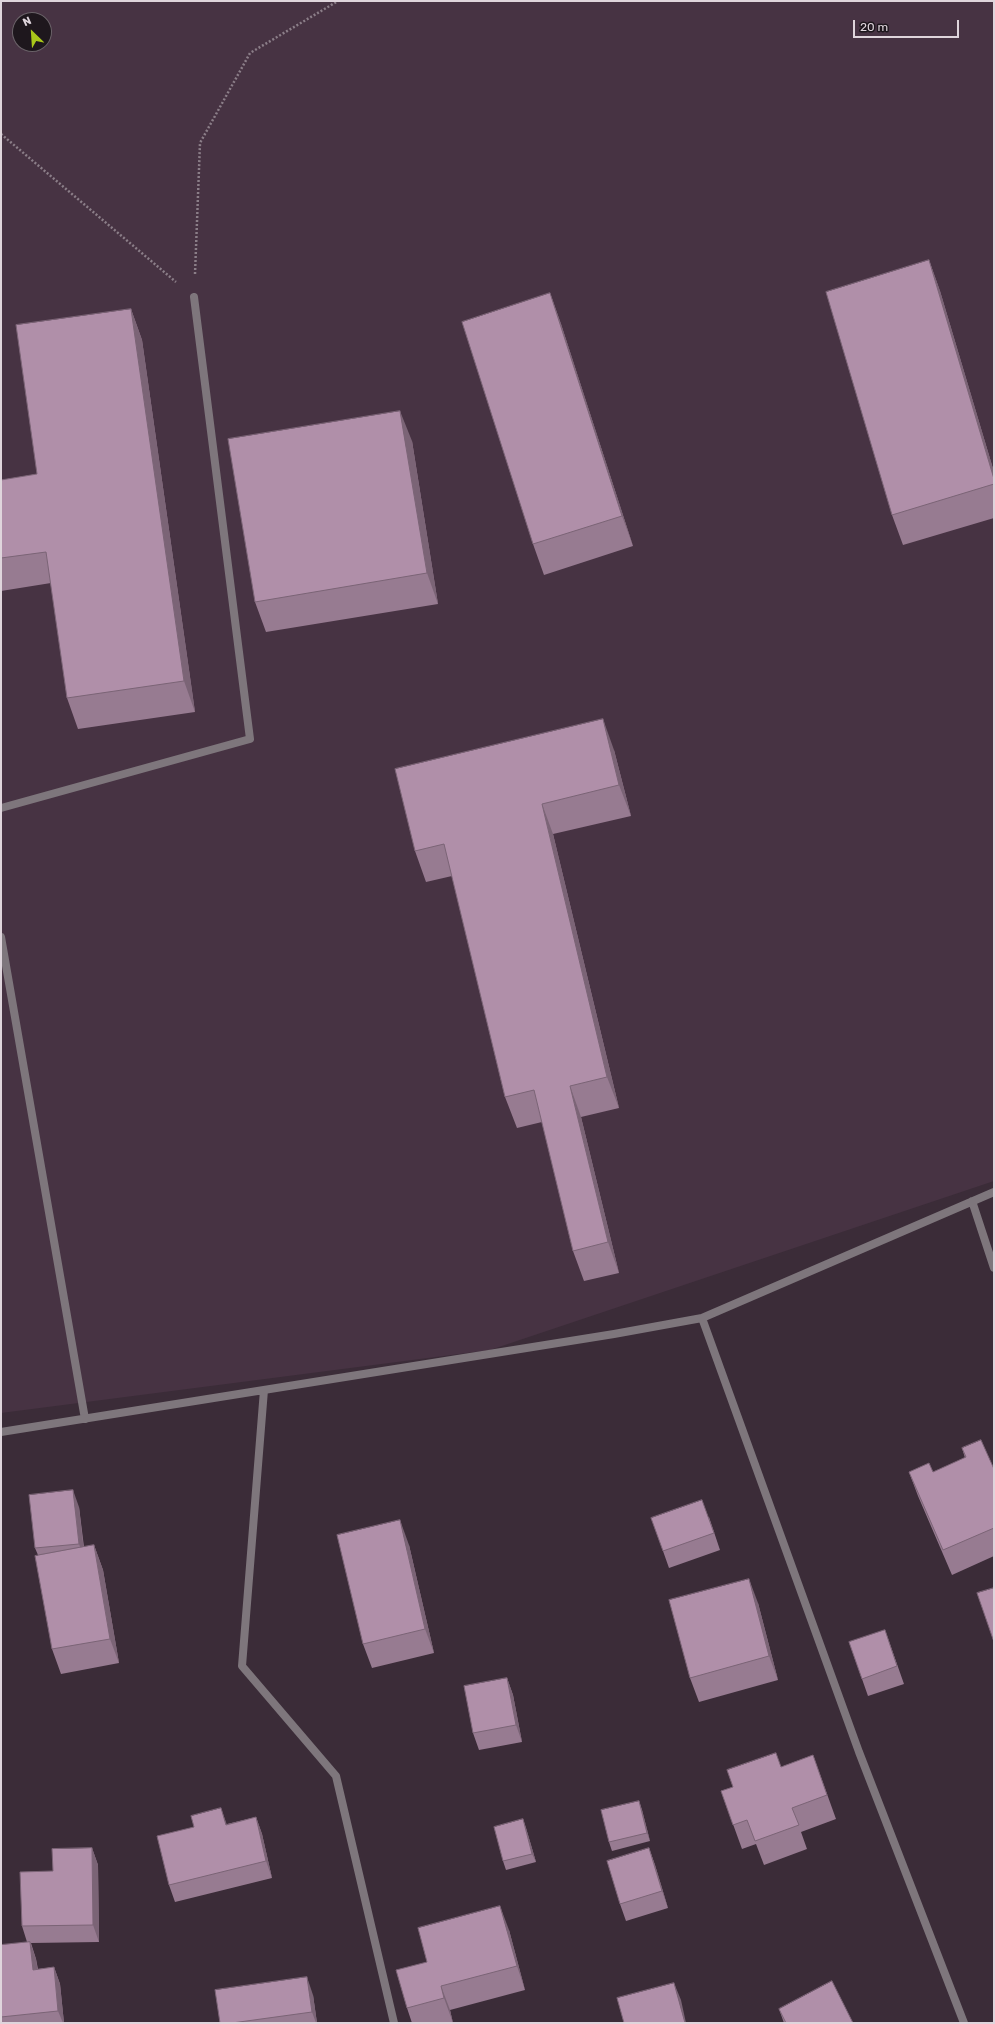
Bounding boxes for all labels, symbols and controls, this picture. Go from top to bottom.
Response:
north arrow [12,12,52,52]
scale bar [855,12,961,38]
text: N [21,14,33,29]
text: 20 m [860,20,888,34]

